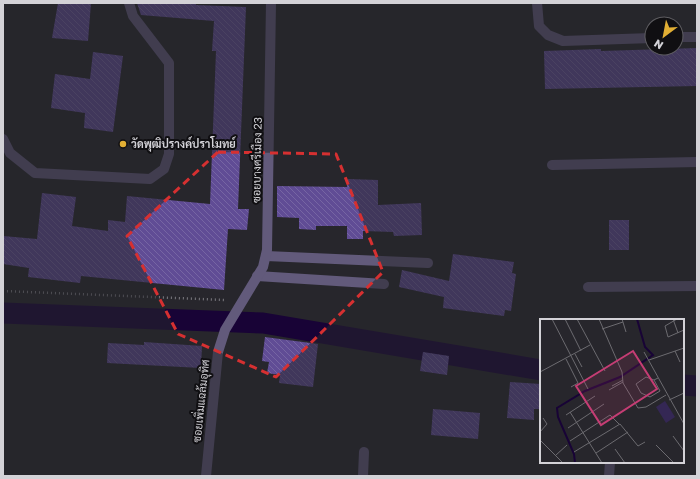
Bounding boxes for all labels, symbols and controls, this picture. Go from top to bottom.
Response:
north arrow [644,16,684,56]
text: N [651,37,665,53]
street label: ซอยบางศรีเมือง 23 [248,117,264,203]
place label: วัดพุฒิปรางค์ปราโมทย์ [131,136,237,152]
marker: วัดพุฒิปรางค์ปราโมทย์ [118,139,128,149]
inset map [540,319,684,463]
street label: ซอยเพิ่มแฉล้มอุทิศ [186,358,214,444]

